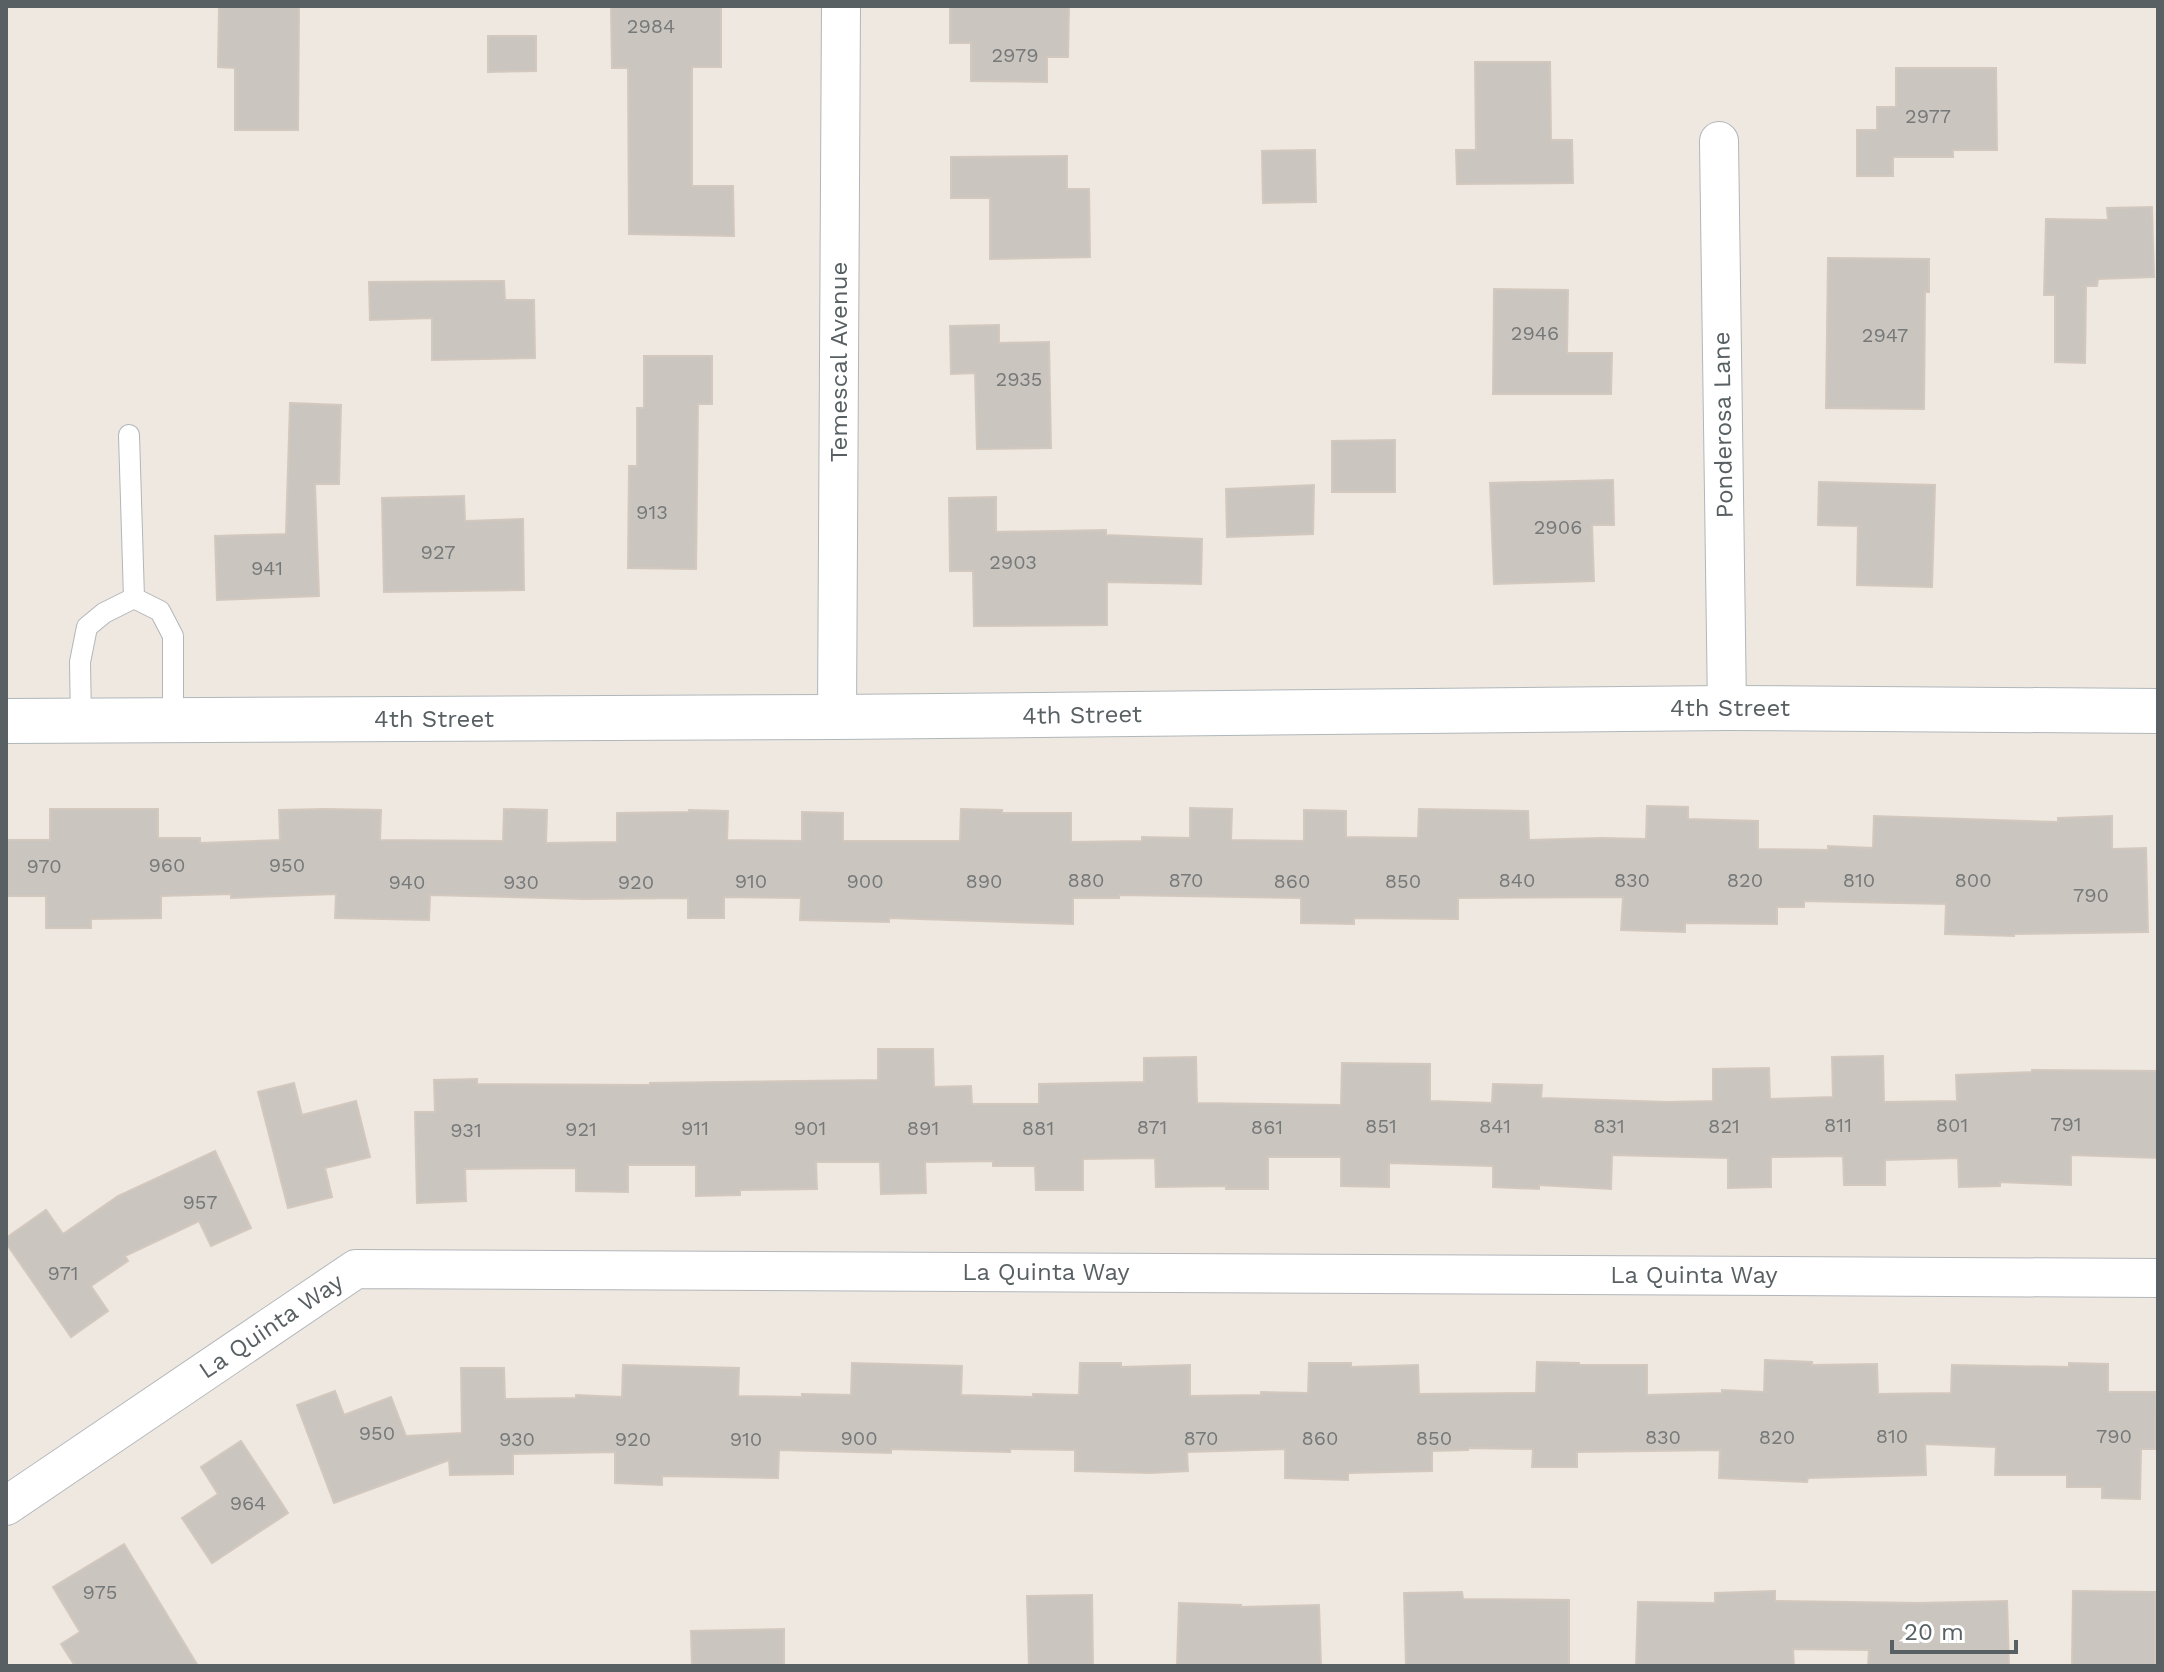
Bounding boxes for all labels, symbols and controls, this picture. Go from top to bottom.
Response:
house number: 2984 [627,14,675,38]
house number: 2979 [991,43,1039,67]
house number: 2977 [1905,104,1951,128]
street label: Temescal Avenue [825,262,853,462]
house number: 2946 [1511,321,1559,345]
house number: 2947 [1862,323,1908,347]
street label: Ponderosa Lane [1707,331,1739,519]
house number: 2935 [996,367,1042,391]
house number: 913 [636,500,668,524]
house number: 2906 [1534,515,1582,539]
house number: 927 [421,540,455,564]
house number: 2903 [989,550,1037,574]
house number: 941 [251,556,283,580]
street label: 4th Street [1670,694,1790,722]
street label: 4th Street [1022,700,1142,730]
street label: 4th Street [374,705,494,733]
house number: 960 [149,853,185,877]
house number: 950 [269,853,305,877]
house number: 970 [26,854,62,878]
house number: 880 [1067,868,1105,892]
house number: 870 [1169,868,1203,892]
house number: 840 [1499,868,1535,892]
house number: 830 [1614,868,1650,892]
house number: 820 [1727,868,1763,892]
house number: 810 [1843,868,1875,892]
house number: 800 [1954,868,1992,892]
house number: 910 [735,869,767,893]
house number: 900 [846,869,884,893]
house number: 890 [965,869,1003,893]
house number: 860 [1274,869,1310,893]
house number: 850 [1385,869,1421,893]
house number: 940 [389,870,426,894]
house number: 930 [503,870,539,894]
house number: 920 [618,870,654,894]
house number: 790 [2073,883,2109,907]
house number: 791 [2050,1112,2082,1136]
house number: 811 [1824,1113,1852,1137]
house number: 801 [1936,1113,1968,1137]
house number: 851 [1365,1114,1397,1138]
house number: 841 [1479,1114,1511,1138]
house number: 831 [1593,1114,1625,1138]
house number: 821 [1708,1114,1740,1138]
house number: 871 [1137,1115,1167,1139]
house number: 861 [1251,1115,1283,1139]
house number: 911 [681,1116,709,1140]
house number: 901 [794,1116,826,1140]
house number: 891 [907,1116,939,1140]
house number: 881 [1022,1116,1054,1140]
house number: 921 [565,1117,597,1141]
house number: 931 [450,1118,482,1142]
house number: 957 [182,1190,218,1214]
street label: La Quinta Way [962,1258,1130,1286]
house number: 971 [48,1261,78,1285]
street label: La Quinta Way [1610,1261,1778,1289]
street label: La Quinta Way [194,1267,349,1384]
house number: 950 [359,1421,395,1445]
house number: 810 [1876,1424,1908,1448]
house number: 790 [2096,1424,2132,1448]
house number: 830 [1645,1425,1681,1449]
house number: 820 [1759,1425,1795,1449]
house number: 900 [840,1426,878,1450]
house number: 870 [1184,1426,1218,1450]
house number: 860 [1302,1426,1338,1450]
house number: 850 [1416,1426,1452,1450]
house number: 930 [499,1427,535,1451]
house number: 920 [615,1427,651,1451]
house number: 910 [730,1427,762,1451]
house number: 964 [230,1491,266,1515]
house number: 975 [83,1580,117,1604]
scale bar [1892,1604,2016,1654]
text: 20 m [1904,1618,1964,1646]

